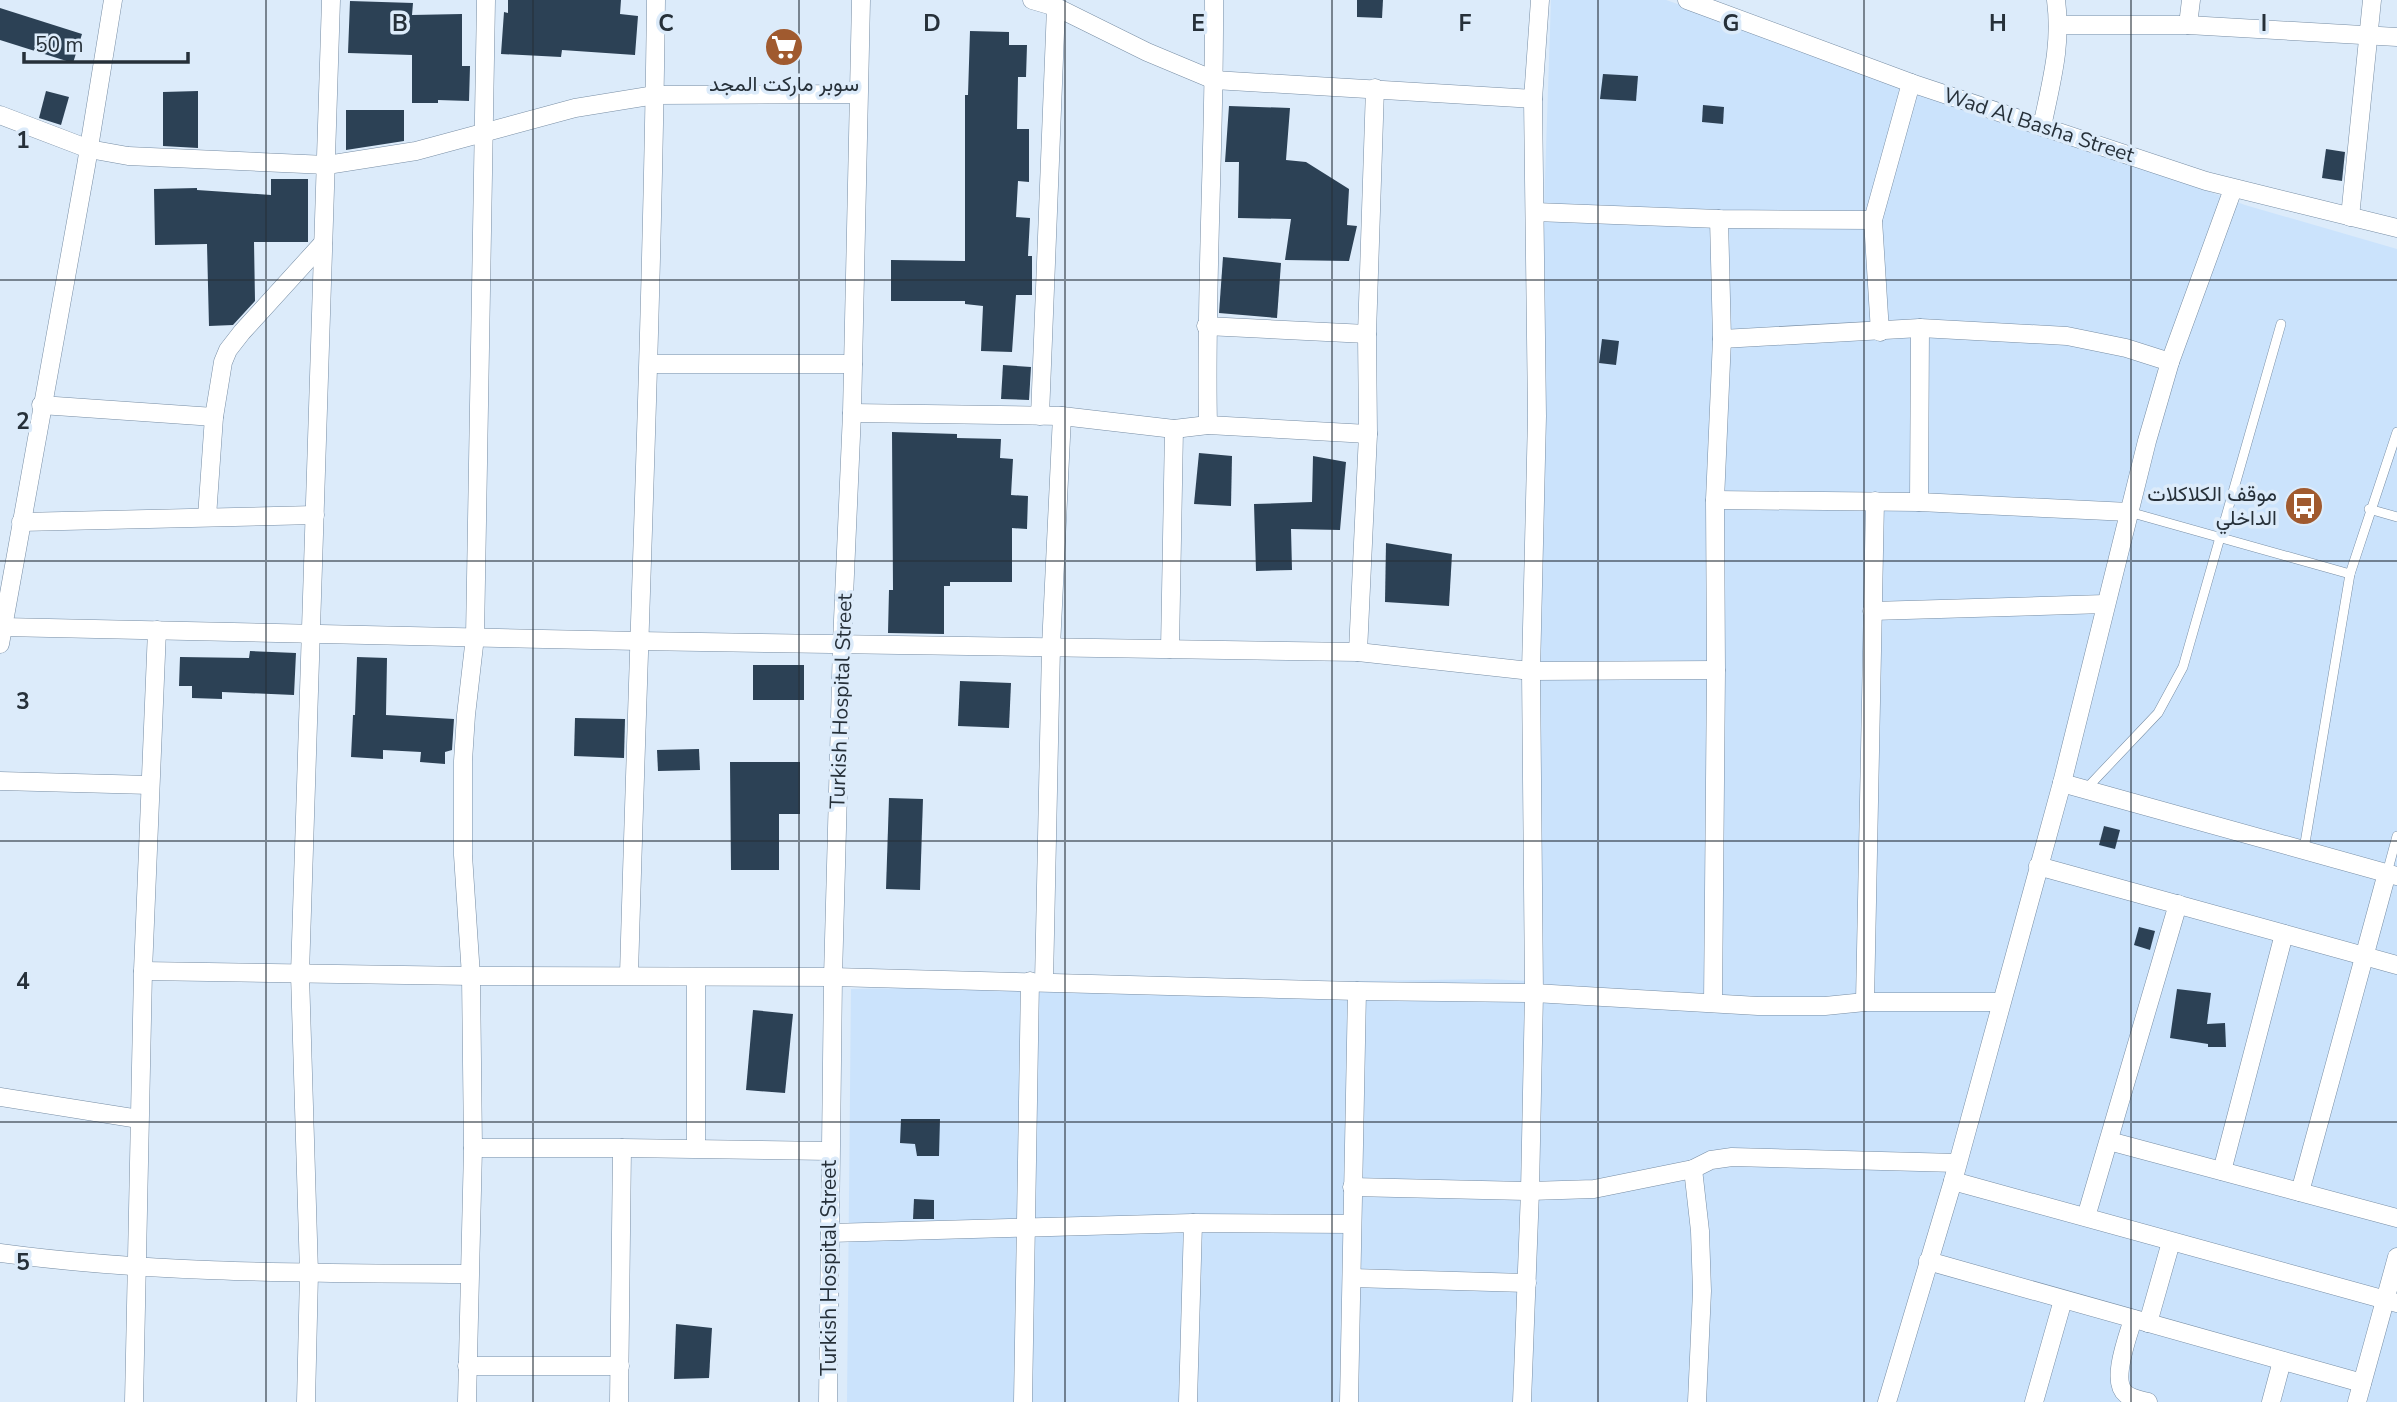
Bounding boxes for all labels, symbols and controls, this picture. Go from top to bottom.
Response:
text: B [392,8,408,39]
text: C [658,8,674,39]
text: D [923,8,941,39]
text: E [1191,8,1205,39]
text: F [1459,8,1472,39]
text: G [1723,8,1739,39]
text: H [1989,8,2007,39]
text: I [2261,8,2267,39]
scale bar [24,21,189,65]
supermarket icon: سوبر ماركت المجد [763,26,805,68]
text: 50 m [35,31,84,59]
place label: سوبر ماركت المجد [709,70,859,98]
street label: Wad Al Basha Street [1940,81,2138,169]
text: 1 [16,125,30,156]
text: 2 [16,406,30,437]
place label: موقف الكلاكلات الداخلي [2147,480,2277,535]
bus stop icon: موقف الكلاكلات الداخلي [2283,485,2325,527]
street label: Turkish Hospital Street [823,592,859,809]
text: 3 [16,686,30,717]
text: 4 [16,966,30,997]
street label: Turkish Hospital Street [815,1160,843,1376]
text: 5 [16,1247,30,1278]

